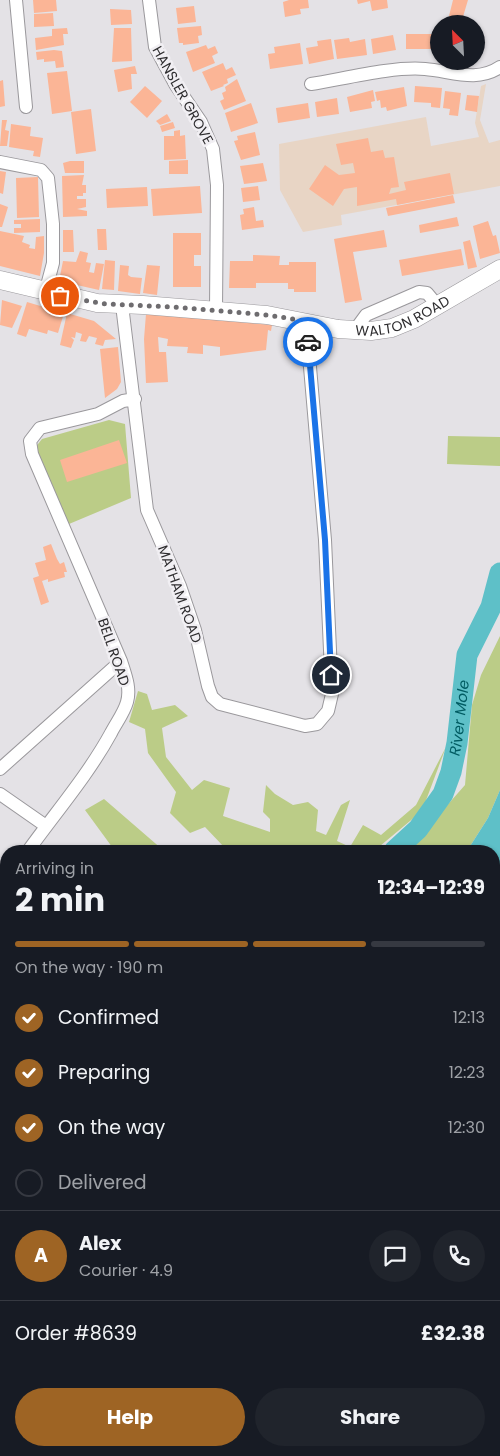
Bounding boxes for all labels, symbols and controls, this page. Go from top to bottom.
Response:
north arrow [430,15,485,70]
map controls [430,15,485,70]
street label: HANSLER GROVE [148,42,218,148]
pin [39,275,81,317]
icon: bag [46,282,74,310]
street label: WALTON ROAD [355,290,453,341]
courier [283,317,333,367]
icon: car [294,328,322,356]
street label: MATHAM ROAD [153,542,207,646]
street label: BELL ROAD [93,615,135,689]
pin [310,654,352,696]
icon: home [317,661,345,689]
water label: River Mole [444,679,474,757]
text: Arriving in [15,857,94,880]
text: 12:34–12:39 [377,874,485,901]
text: 2 min [15,877,105,922]
text: On the way · 190 m [15,956,163,979]
icon: check [15,1004,43,1032]
text: Confirmed [58,1004,159,1031]
text: 12:13 [453,1006,485,1029]
icon: check [15,1059,43,1087]
text: Preparing [58,1059,150,1086]
text: 12:23 [449,1061,485,1084]
icon: check [15,1114,43,1142]
text: On the way [58,1114,165,1141]
text: 12:30 [448,1116,485,1139]
text: Delivered [58,1169,147,1196]
text: Alex [79,1230,121,1257]
button: chat [369,1230,421,1282]
button: phone [433,1230,485,1282]
text: A [34,1242,48,1269]
text: Courier · 4.9 [79,1259,173,1282]
text: Order #8639 [15,1320,137,1347]
text: £32.38 [421,1320,485,1347]
button: Help [15,1388,245,1446]
button: Share [255,1388,485,1446]

